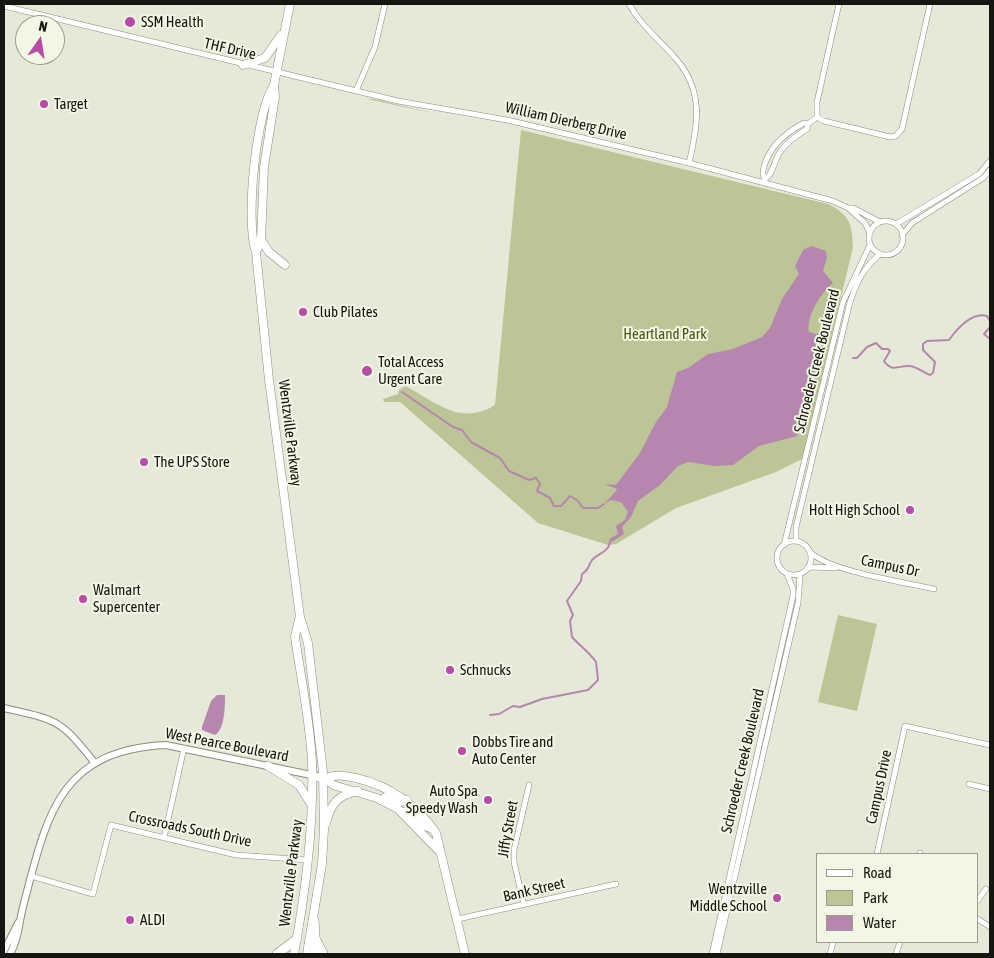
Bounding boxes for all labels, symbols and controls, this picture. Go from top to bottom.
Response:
place label: SSM Health [141,13,204,31]
north arrow [15,15,65,65]
marker: SSM Health [123,15,137,29]
text: N [37,18,49,35]
street label: THF Drive [202,34,258,64]
place label: Target [54,95,88,113]
marker: Target [38,98,50,110]
street label: William Dierberg Drive [503,98,629,144]
street label: Schroeder Creek Boulevard [790,287,844,435]
place label: Club Pilates [313,303,378,321]
marker: Club Pilates [297,306,309,318]
park label: Heartland Park [623,325,707,343]
place label: Total Access Urgent Care [378,353,444,388]
marker: Total Access Urgent Care [360,364,374,378]
street label: Wentzville Parkway [275,379,305,487]
place label: The UPS Store [154,453,230,471]
marker: The UPS Store [138,456,150,468]
place label: Holt High School [809,501,900,519]
marker: Holt High School [904,504,916,516]
street label: Campus Dr [859,551,921,581]
place label: Walmart Supercenter [93,581,160,616]
marker: Walmart Supercenter [77,593,89,605]
place label: Schnucks [460,661,511,679]
marker: Schnucks [444,664,456,676]
street label: Schroeder Creek Boulevard [718,687,768,835]
street label: West Pearce Boulevard [164,724,290,766]
place label: Dobbs Tire and Auto Center [472,733,553,768]
marker: Dobbs Tire and Auto Center [456,745,468,757]
street label: Campus Drive [862,748,896,826]
place label: Auto Spa Speedy Wash [406,782,478,817]
marker: Auto Spa Speedy Wash [482,794,494,806]
street label: Jiffy Street [494,799,522,859]
street label: Crossroads South Drive [127,807,253,851]
street label: Wentzville Parkway [276,819,306,927]
legend [816,853,979,943]
text: Road [863,864,892,881]
street label: Bank Street [501,874,567,906]
place label: Wentzville Middle School [689,880,767,915]
text: Park [863,889,888,906]
marker: Wentzville Middle School [771,892,783,904]
place label: ALDI [140,911,165,929]
marker: ALDI [124,914,136,926]
text: Water [863,914,896,931]

